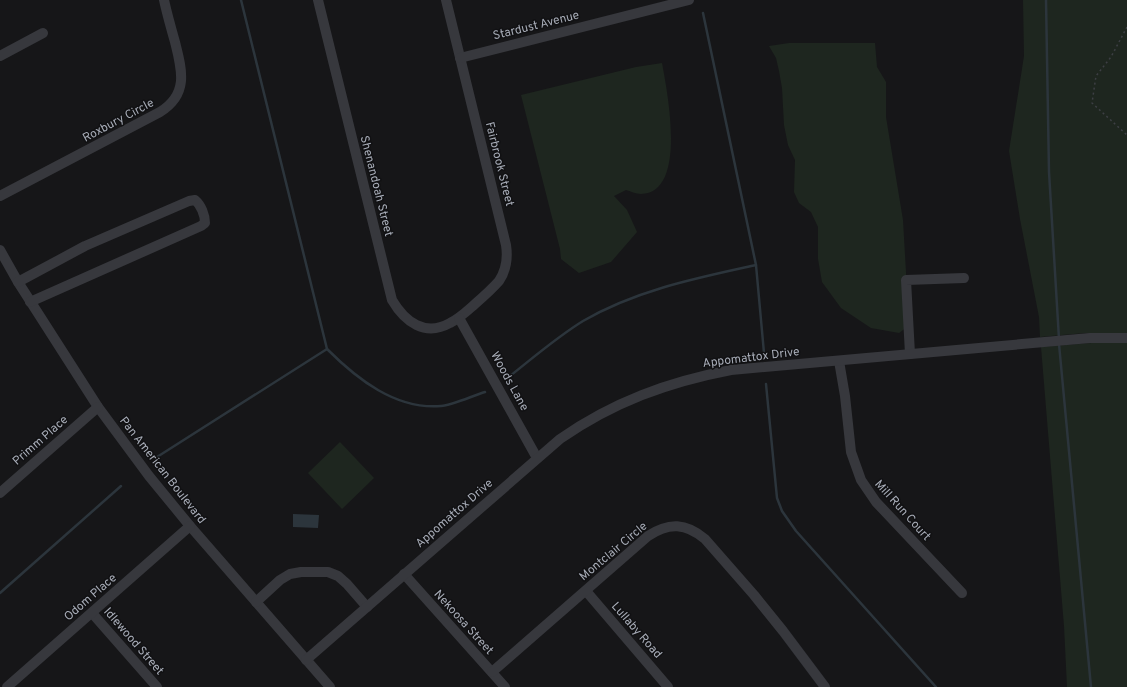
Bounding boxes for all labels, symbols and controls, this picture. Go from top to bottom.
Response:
street label: Stardust Avenue [491,8,581,44]
street label: Roxbury Circle [80,95,157,146]
street label: Fairbrook Street [481,120,517,208]
street label: Shenandoah Street [356,134,396,238]
street label: Appomattox Drive [702,344,800,372]
street label: Woods Lane [486,349,532,414]
street label: Primm Place [10,412,72,469]
street label: Pan American Boulevard [115,414,209,527]
street label: Appomattox Drive [413,476,497,552]
street label: Mill Run Court [871,477,934,545]
street label: Montclair Circle [576,519,651,585]
street label: Odom Place [61,570,120,625]
street label: Nekoosa Street [430,587,497,659]
street label: Lullaby Road [607,599,665,662]
street label: Idlewood Street [99,605,167,679]

